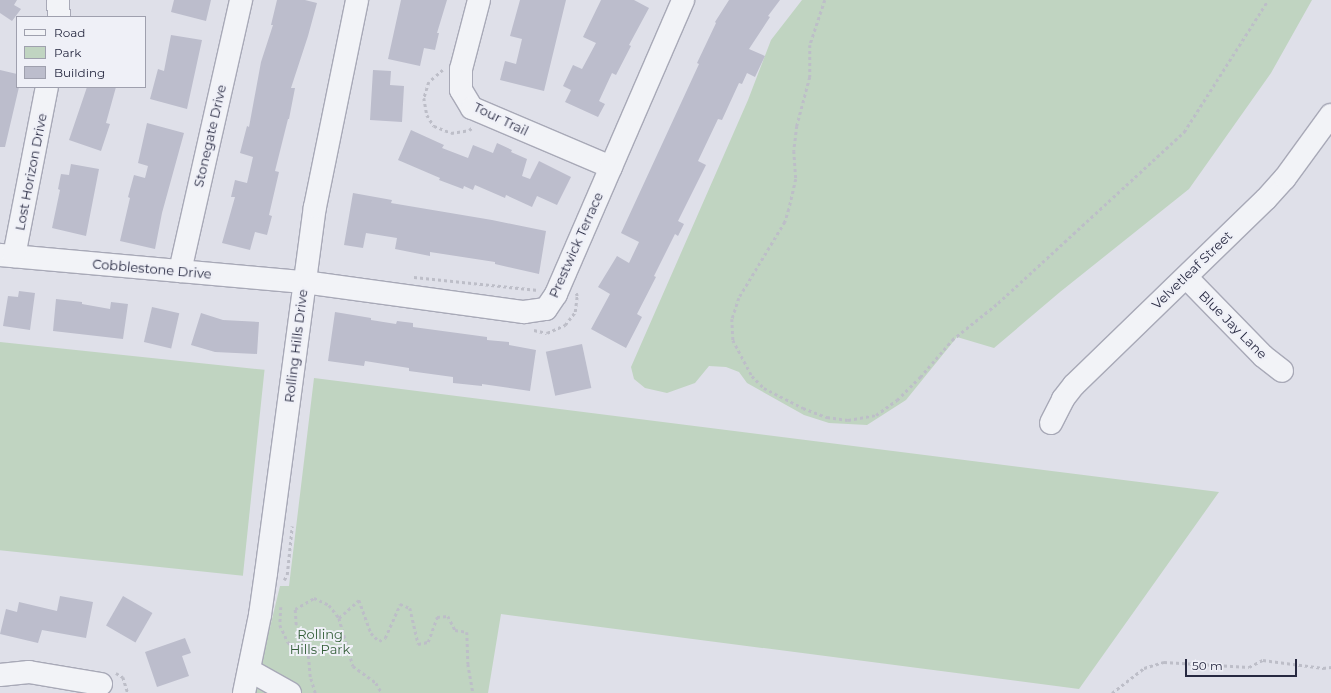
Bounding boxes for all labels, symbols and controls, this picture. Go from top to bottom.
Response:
legend [16,16,146,88]
text: Road [54,25,85,40]
text: Park [54,45,81,60]
text: Building [54,65,105,80]
street label: Stonegate Drive [191,83,229,189]
street label: Tour Trail [471,99,531,139]
street label: Lost Horizon Drive [12,112,50,232]
street label: Prestwick Terrace [546,190,606,300]
street label: Velvetleaf Street [1149,228,1235,312]
street label: Cobblestone Drive [92,256,212,282]
street label: Rolling Hills Drive [281,288,311,404]
street label: Blue Jay Lane [1196,288,1270,362]
park label: Rolling Hills Park [290,627,350,658]
scale bar [1187,651,1299,677]
text: 50 m [1192,658,1223,673]

